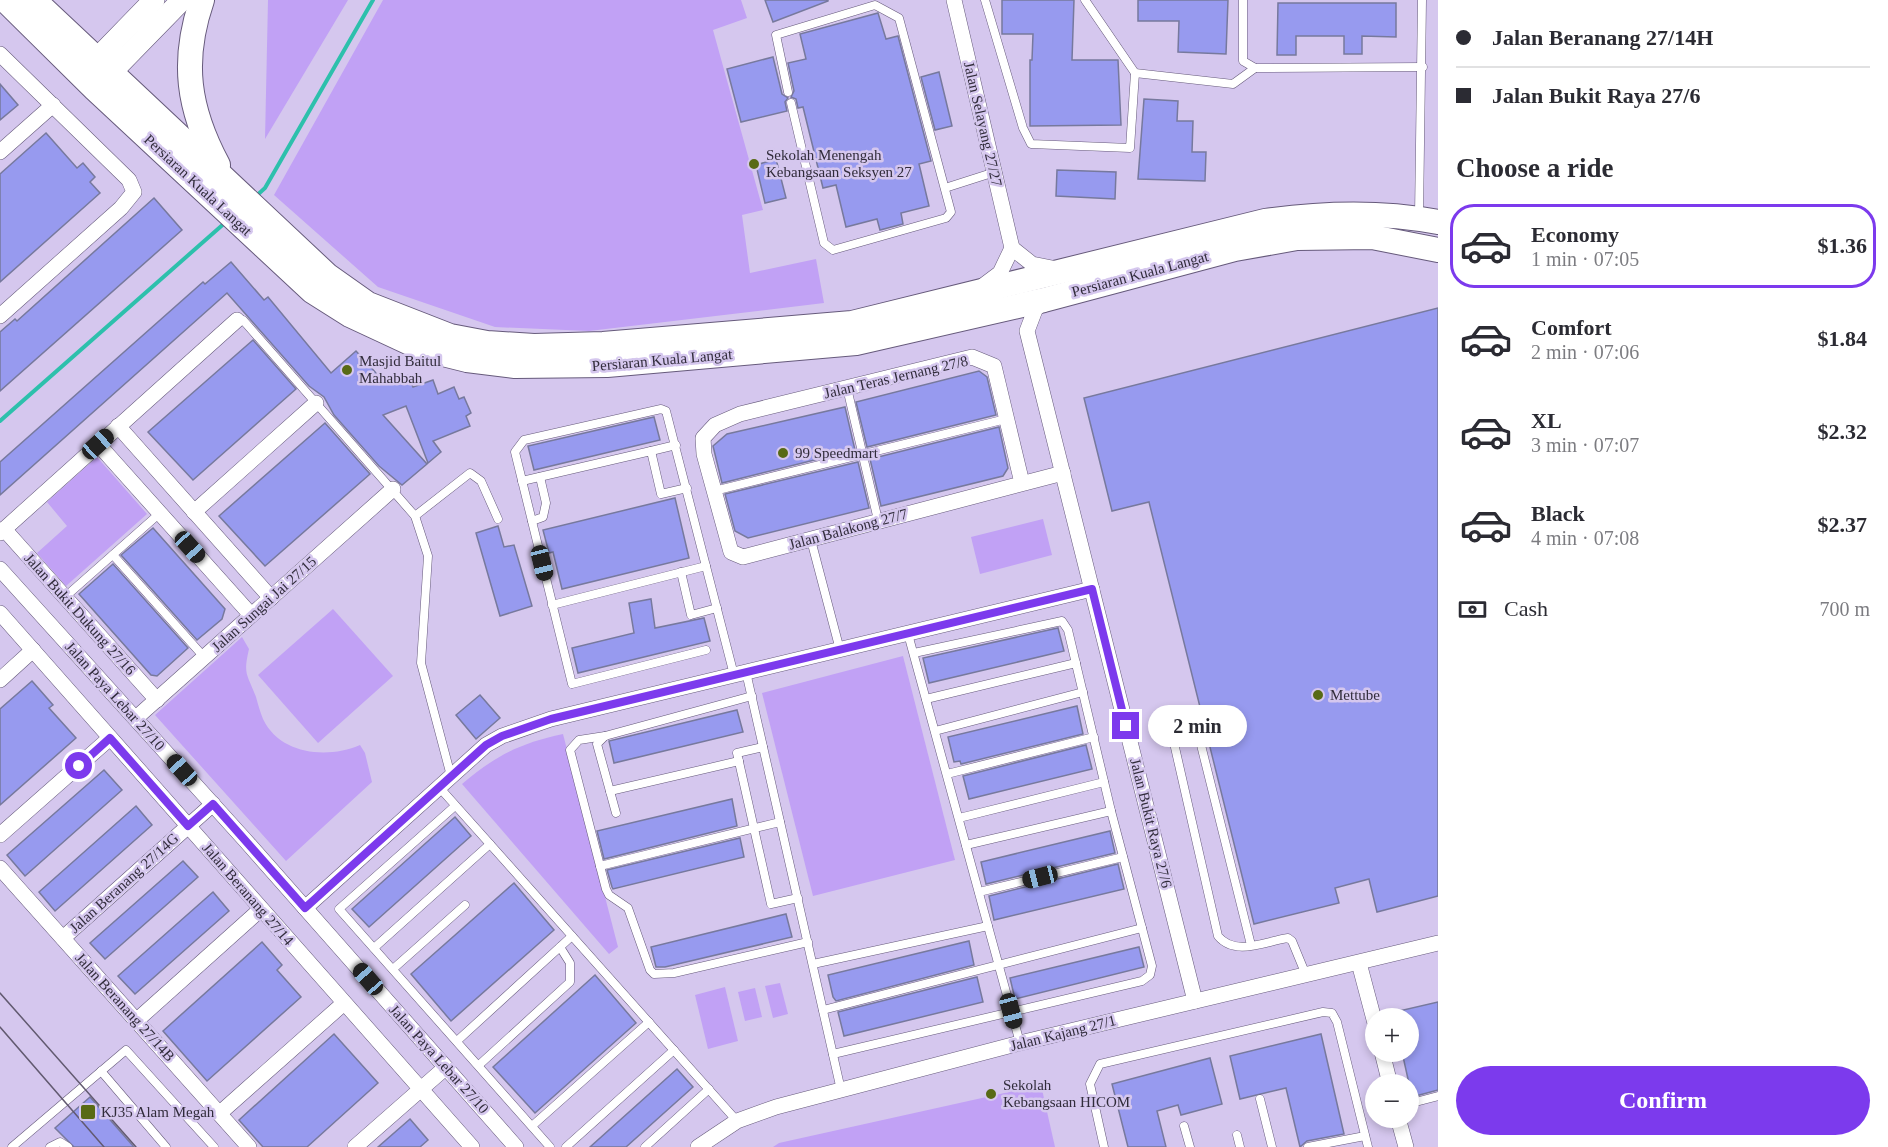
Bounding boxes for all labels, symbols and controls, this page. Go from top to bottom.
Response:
text: Jalan Beranang 27/14H [1492,25,1713,50]
street label: Jalan Selayang 27/27 [961,60,1005,188]
text: Jalan Bukit Raya 27/6 [1492,83,1700,108]
street label: Persiaran Kuala Langat [141,131,256,239]
place label: Sekolah Menengah Kebangsaan Seksyen 27 [766,147,912,180]
text: Choose a ride [1456,153,1614,183]
marker: Sekolah Menengah Kebangsaan Seksyen 27 [747,157,761,171]
icon: car [1459,219,1513,273]
text: Economy [1531,222,1619,247]
text: $1.36 [1818,233,1867,258]
street label: Persiaran Kuala Langat [1070,248,1211,300]
text: 1 min · 07:05 [1531,248,1639,270]
icon: car [1459,312,1513,366]
text: Comfort [1531,315,1612,340]
text: $1.84 [1818,326,1867,351]
text: 2 min · 07:06 [1531,341,1639,363]
street label: Persiaran Kuala Langat [591,346,734,374]
place label: Masjid Baitul Mahabbah [359,353,441,386]
street label: Jalan Teras Jernang 27/8 [822,353,970,401]
marker: Masjid Baitul Mahabbah [340,363,354,377]
icon: car [1459,405,1513,459]
text: XL [1531,408,1562,433]
text: $2.32 [1818,419,1867,444]
car [79,425,117,463]
text: 3 min · 07:07 [1531,434,1639,456]
place label: 99 Speedmart [795,445,879,461]
marker: 99 Speedmart [776,446,790,460]
icon: car [1459,498,1513,552]
text: Black [1531,501,1585,526]
street label: Jalan Balakong 27/7 [787,505,910,553]
text: $2.37 [1818,512,1867,537]
text: 4 min · 07:08 [1531,527,1639,549]
car [171,528,209,566]
car [529,543,555,583]
street label: Jalan Bukit Dukung 27/16 [21,550,139,678]
street label: Jalan Sungai Jai 27/15 [209,553,319,655]
icon: cash [1456,593,1489,626]
text: Cash [1504,596,1548,621]
text: 700 m [1819,598,1870,620]
street label: Jalan Paya Lebar 27/10 [62,638,168,754]
place label: Mettube [1330,687,1380,703]
marker: Mettube [1311,688,1325,702]
callout: 2 min [1147,705,1246,747]
route end [1112,712,1139,739]
text: 2 min [1173,715,1222,737]
car [163,751,201,789]
route start [65,752,92,779]
street label: Jalan Bukit Raya 27/6 [1127,757,1175,890]
street label: Jalan Beranang 27/14G [66,830,182,936]
street label: Jalan Beranang 27/14 [199,840,297,949]
car [1020,864,1060,890]
street label: Jalan Beranang 27/14B [72,950,178,1064]
car [349,960,387,998]
car [998,991,1024,1031]
street label: Jalan Paya Lebar 27/10 [386,1001,492,1117]
map controls [1365,1008,1419,1128]
button: + [1365,1008,1419,1062]
street label: Jalan Kajang 27/1 [1009,1012,1117,1054]
button: Confirm [1456,1066,1870,1135]
button: − [1365,1074,1419,1128]
place label: Sekolah Kebangsaan HICOM [1003,1077,1130,1110]
marker: Sekolah Kebangsaan HICOM [984,1087,998,1101]
marker: KJ35 Alam Megah [79,1103,97,1121]
place label: KJ35 Alam Megah [101,1104,215,1120]

